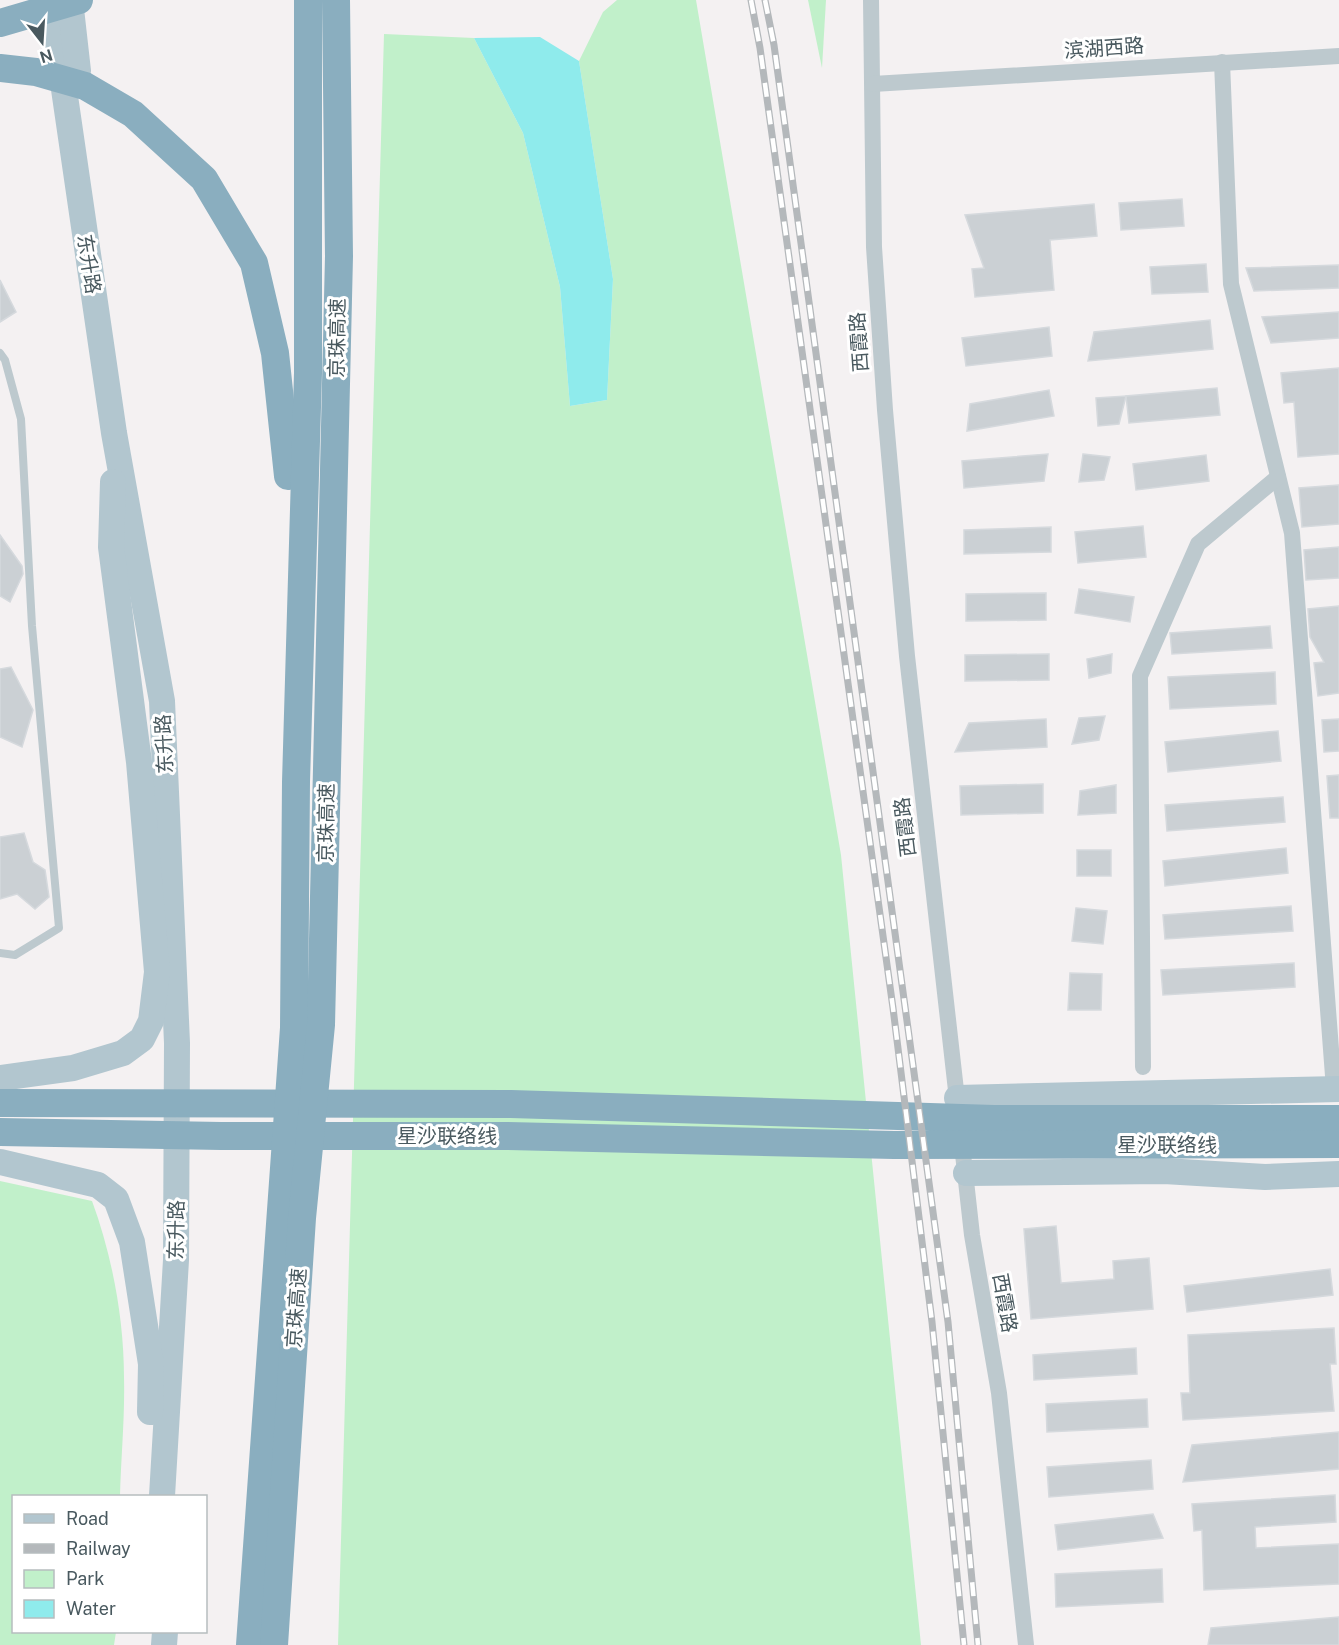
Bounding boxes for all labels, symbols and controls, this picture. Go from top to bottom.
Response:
north arrow [12,12,72,72]
street label: 滨湖西路 [1063,33,1145,63]
text: N [37,45,55,67]
street label: 东升路 [72,232,106,296]
street label: 京珠高速 [324,298,350,378]
street label: 西霞路 [845,311,873,373]
street label: 东升路 [150,713,178,775]
street label: 京珠高速 [313,783,339,863]
street label: 西霞路 [889,796,921,858]
street label: 星沙联络线 [397,1124,497,1148]
street label: 星沙联络线 [1117,1133,1217,1157]
street label: 东升路 [163,1200,189,1260]
street label: 京珠高速 [281,1267,311,1349]
street label: 西霞路 [988,1271,1022,1335]
legend [12,1495,207,1633]
text: Road [66,1508,109,1529]
text: Railway [66,1538,131,1559]
text: Park [66,1568,104,1589]
text: Water [66,1598,116,1619]

